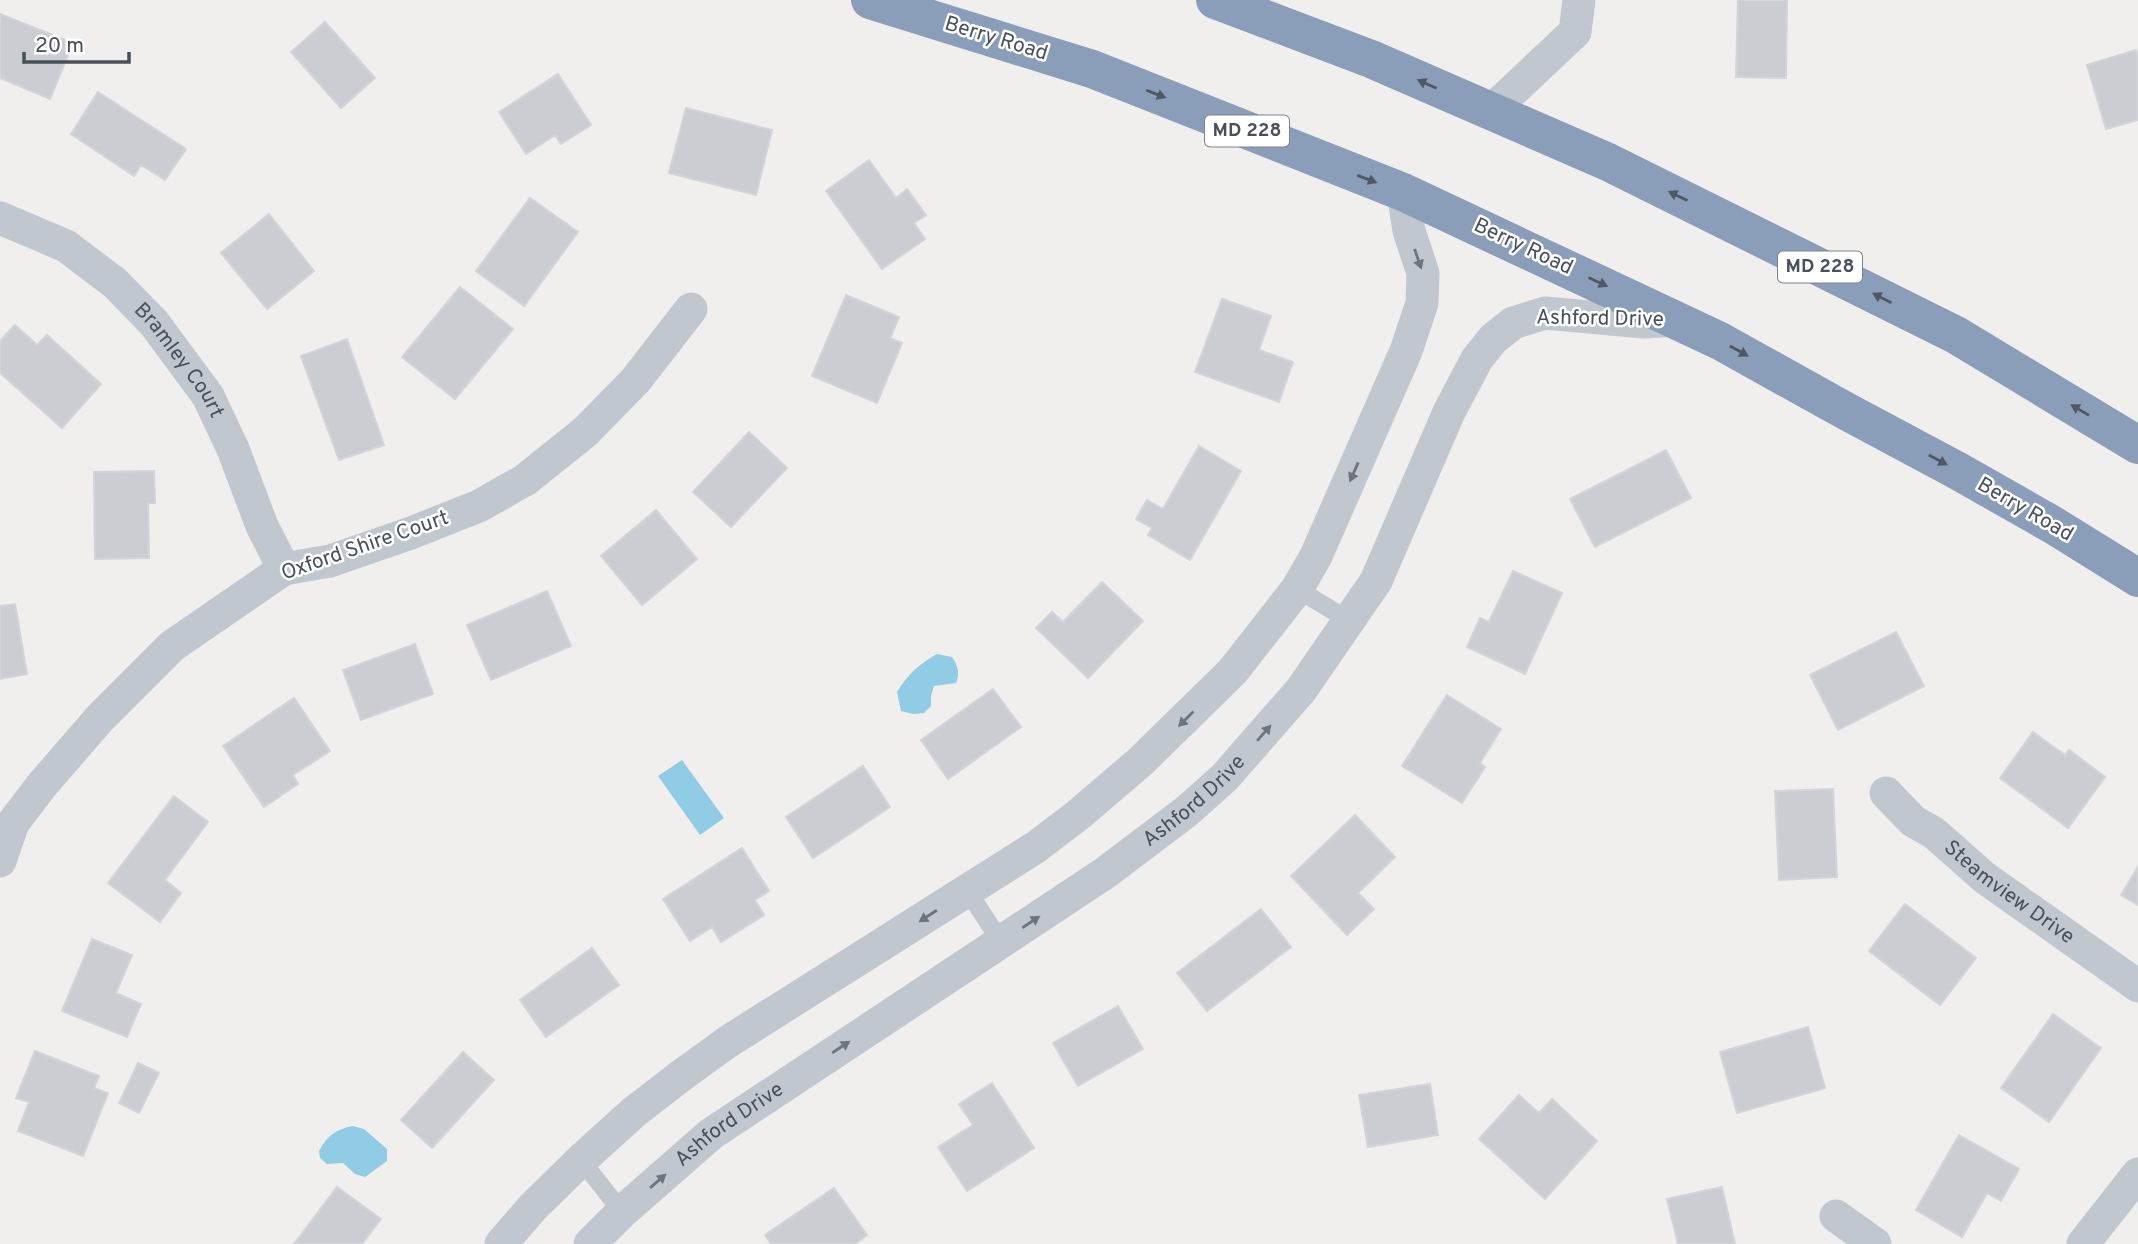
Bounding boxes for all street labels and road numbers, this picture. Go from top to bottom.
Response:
street label: Berry Road [941,11,1051,67]
road number: MD 228 [1205,116,1289,146]
street label: Berry Road [1469,212,1577,282]
road number: MD 228 [1778,252,1862,282]
street label: Bramley Court [128,297,230,422]
street label: Ashford Drive [1536,304,1664,334]
street label: Berry Road [1972,472,2078,548]
street label: Oxford Shire Court [278,505,452,587]
street label: Ashford Drive [1137,749,1252,853]
street label: Steamview Drive [1938,834,2080,950]
street label: Ashford Drive [669,1076,789,1173]

